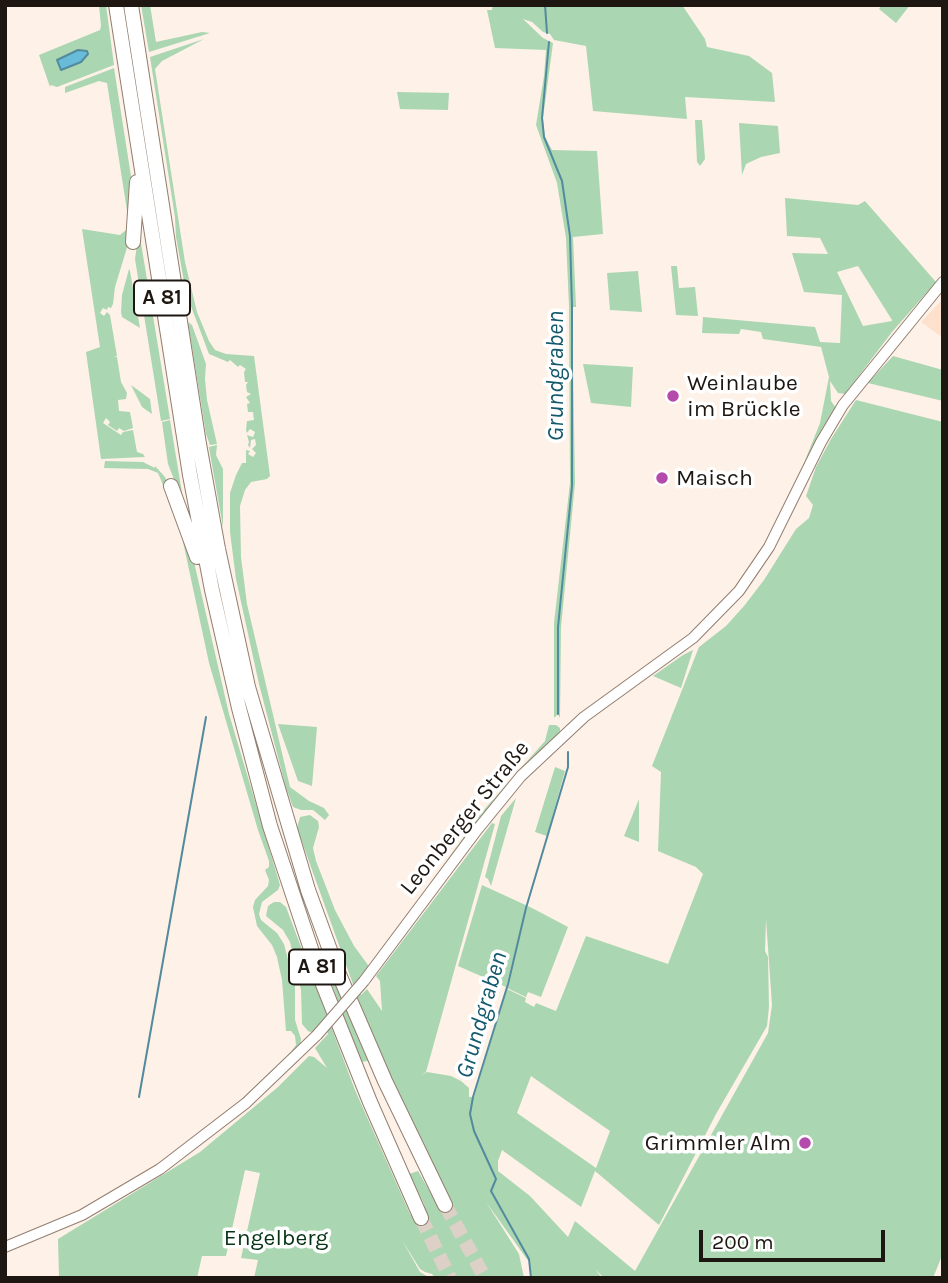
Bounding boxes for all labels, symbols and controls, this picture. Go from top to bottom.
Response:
road number: A 81 [134,280,190,316]
water label: Grundgraben [542,311,570,441]
place label: Weinlaube im Brückle [687,369,800,423]
marker: Weinlaube im Brückle [665,388,681,404]
place label: Maisch [676,464,753,492]
marker: Maisch [654,470,670,486]
street label: Leonberger Straße [394,735,536,901]
water label: Grundgraben [450,948,514,1082]
road number: A 81 [289,950,345,984]
place label: Grimmler Alm [645,1129,791,1157]
marker: Grimmler Alm [797,1135,813,1151]
scale bar [703,1216,888,1260]
park label: Engelberg [224,1224,328,1252]
text: 200 m [712,1230,774,1254]

